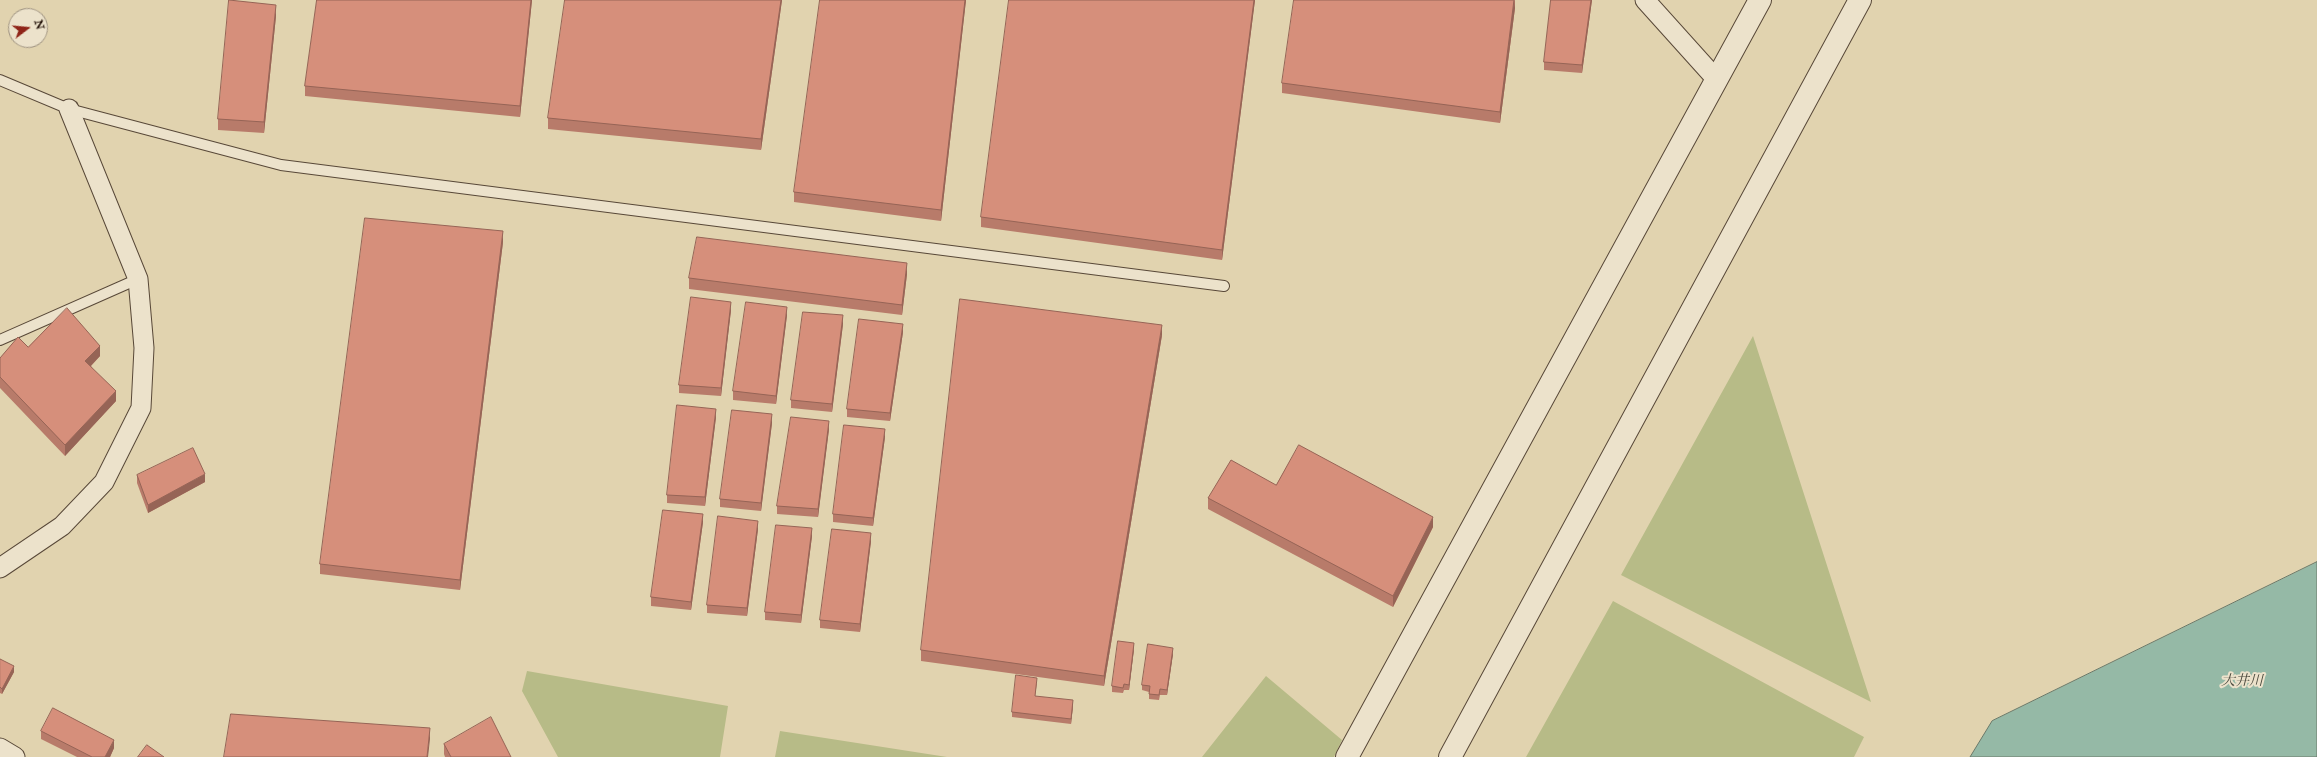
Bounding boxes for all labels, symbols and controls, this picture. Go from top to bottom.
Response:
north arrow [8,8,48,48]
text: N [31,18,47,31]
water label: 大井川 [2221,674,2263,690]

